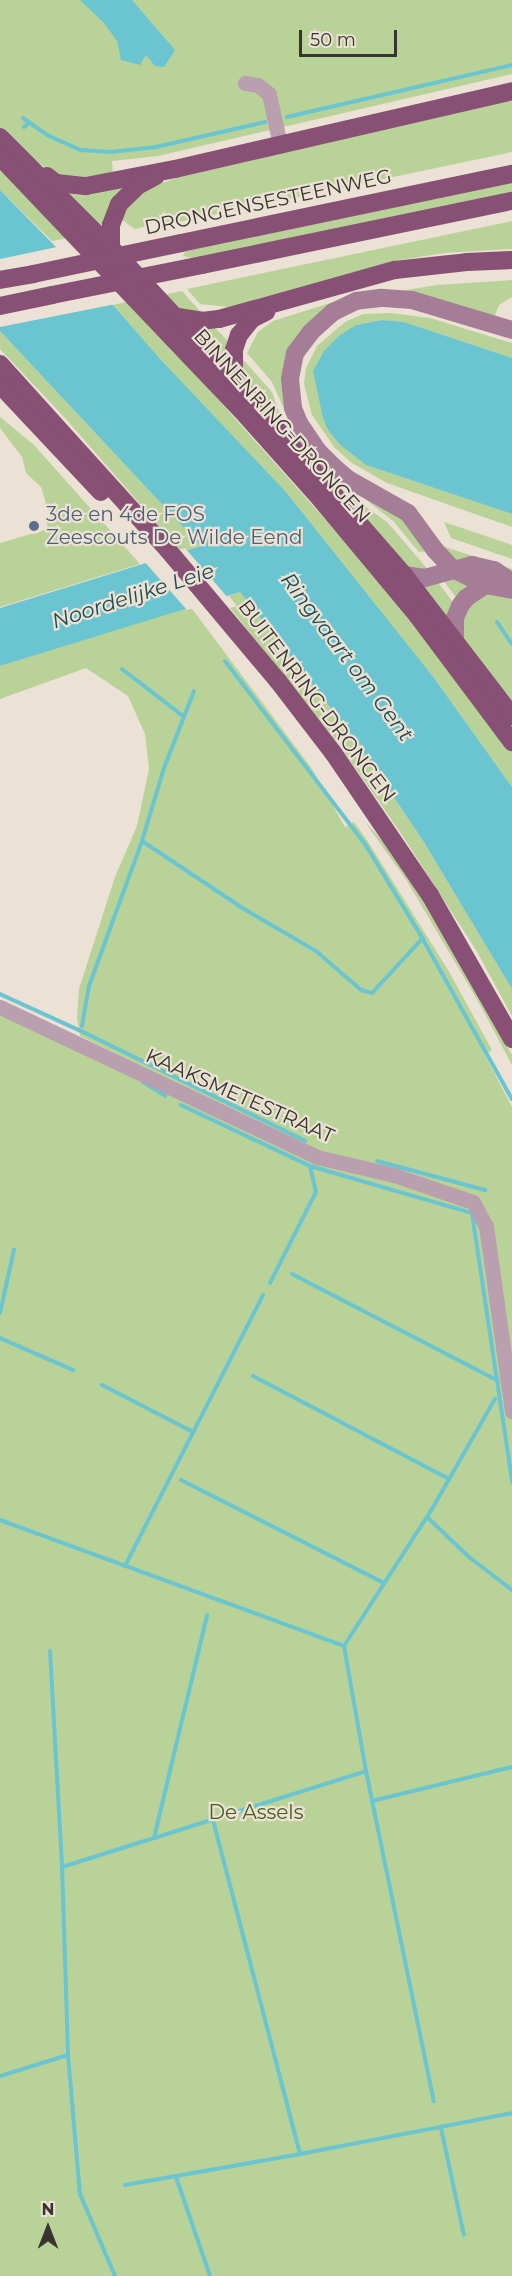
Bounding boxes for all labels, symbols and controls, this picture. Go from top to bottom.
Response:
scale bar [302,18,400,56]
text: 50 m [310,29,356,51]
street label: DRONGENSESTEENWEG [142,164,394,240]
street label: BINNENRING-DRONGEN [189,324,375,528]
place label: 3de en 4de FOS Zeescouts De Wilde Eend [46,502,303,549]
marker: 3de en 4de FOS Zeescouts De Wilde Eend [27,519,41,533]
water label: Noordelijke Leie [49,558,217,634]
water label: Ringvaart om Gent [275,568,419,746]
street label: BUITENRING-DRONGEN [233,595,401,807]
street label: KAAKSMETESTRAAT [142,1044,338,1148]
park label: De Assels [209,1800,303,1824]
north arrow [18,2198,78,2258]
text: N [42,2200,54,2219]

